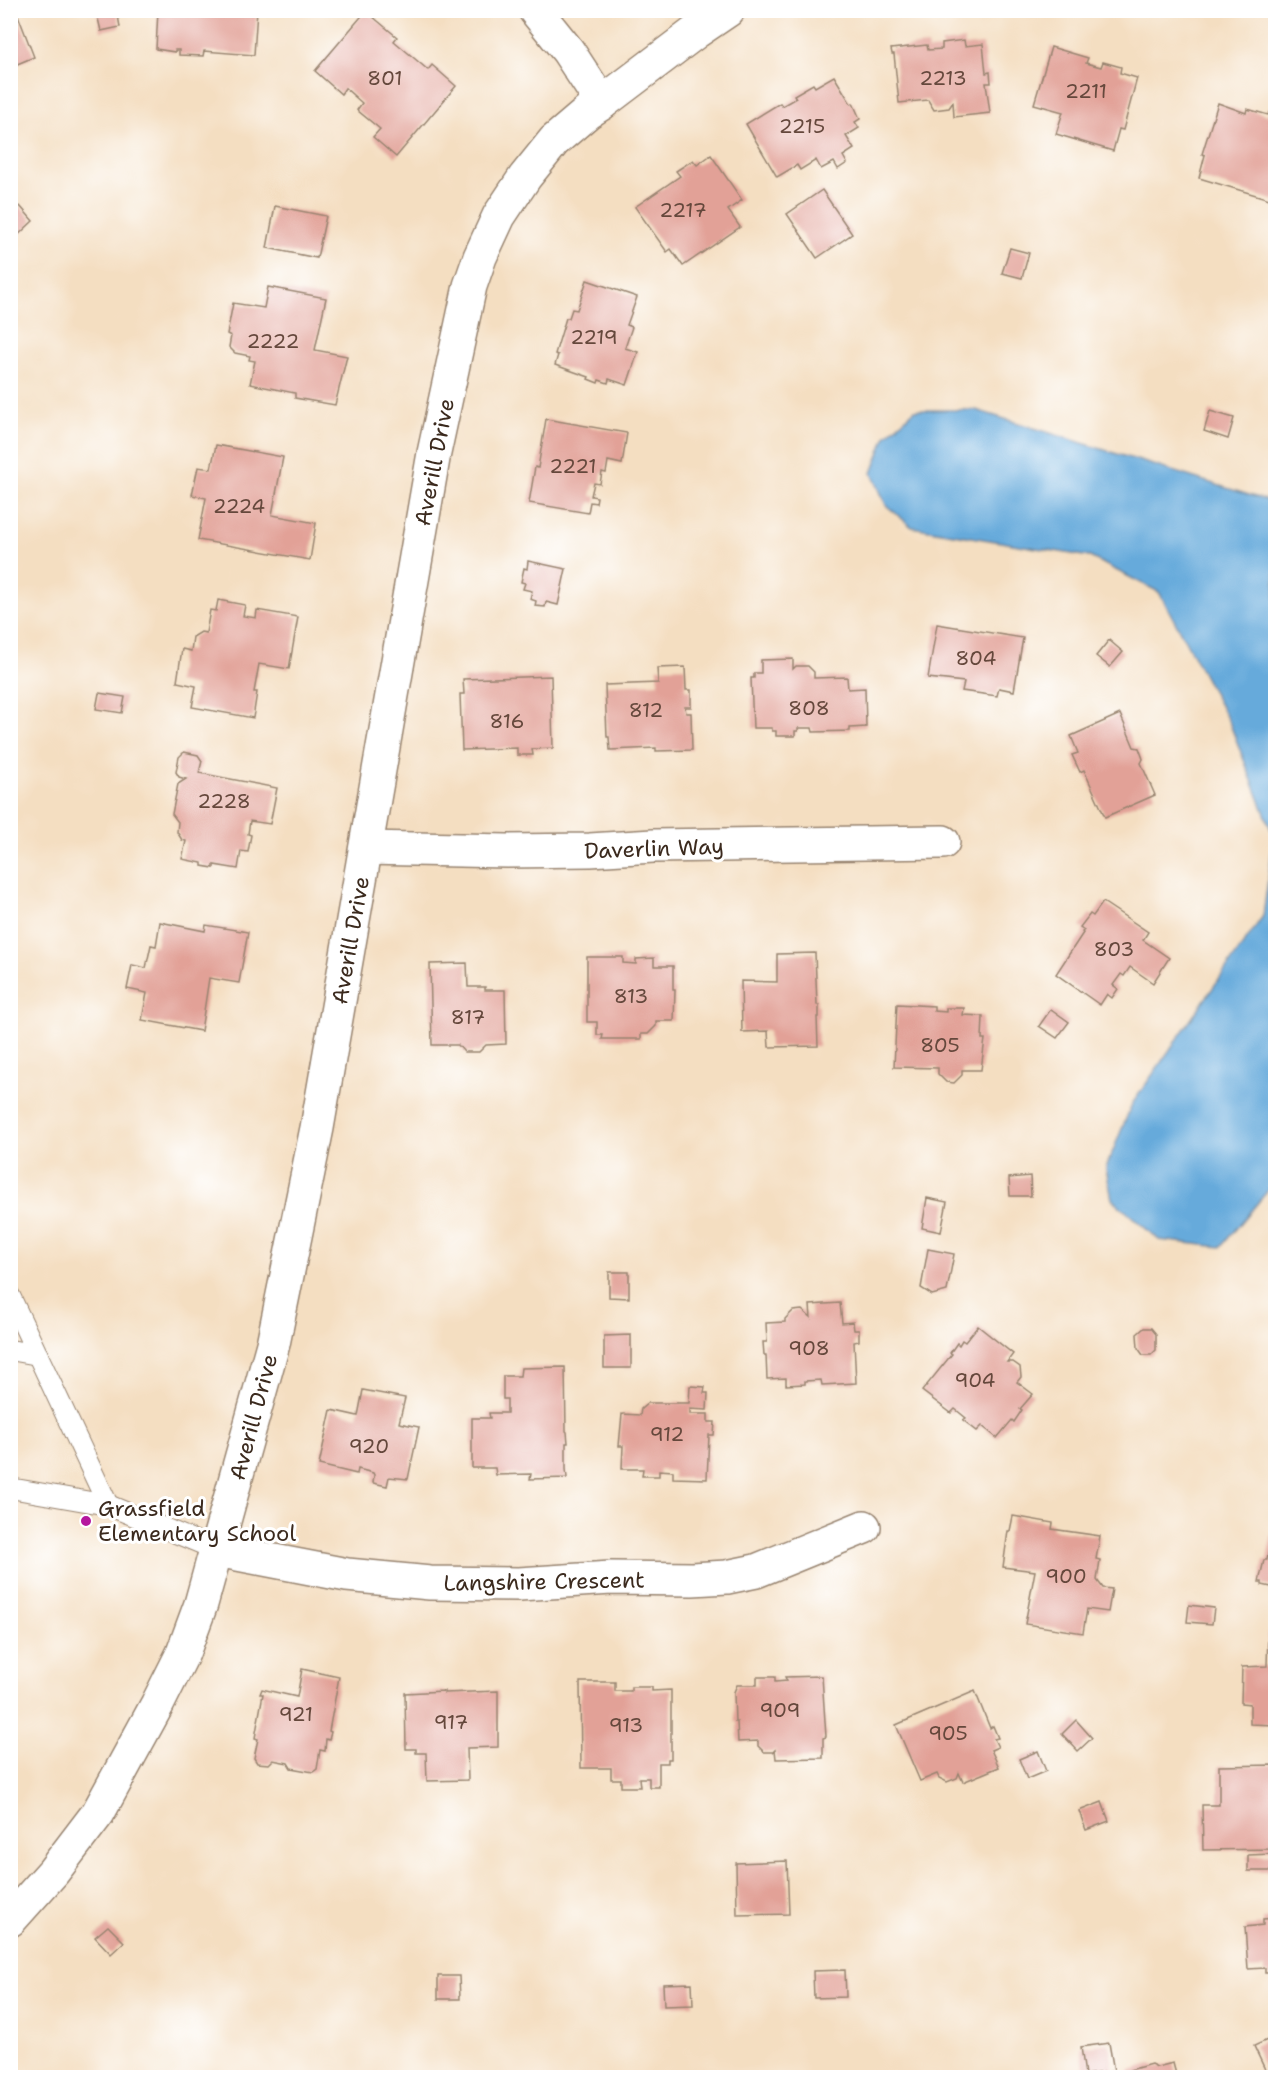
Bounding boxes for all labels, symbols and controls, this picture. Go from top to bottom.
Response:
house number: 801 [367,65,403,91]
house number: 2213 [919,65,967,91]
house number: 2211 [1065,78,1107,104]
house number: 2215 [779,113,825,139]
house number: 2217 [659,197,707,223]
house number: 2219 [570,324,618,350]
house number: 2222 [247,328,299,354]
street label: Averill Drive [408,396,461,528]
house number: 2221 [549,453,597,479]
house number: 2224 [213,493,265,519]
house number: 804 [956,645,997,671]
house number: 808 [788,695,830,721]
house number: 812 [629,697,663,723]
house number: 816 [490,708,524,734]
house number: 2228 [197,788,251,814]
street label: Daverlin Way [584,832,724,865]
street label: Averill Drive [325,874,376,1006]
house number: 803 [1094,936,1134,962]
house number: 813 [614,983,648,1009]
house number: 817 [451,1004,485,1030]
house number: 805 [920,1032,960,1058]
house number: 908 [788,1335,830,1361]
street label: Averill Drive [223,1351,284,1483]
house number: 904 [954,1367,996,1393]
house number: 912 [650,1421,684,1447]
house number: 920 [349,1433,389,1459]
place label: Grassfield Elementary School [98,1494,296,1548]
marker: Grassfield Elementary School [79,1514,93,1528]
house number: 900 [1045,1563,1087,1589]
street label: Langshire Crescent [443,1565,645,1598]
house number: 909 [759,1697,801,1723]
house number: 921 [279,1701,313,1727]
house number: 917 [434,1709,468,1735]
house number: 913 [609,1712,643,1738]
house number: 905 [928,1720,968,1746]

